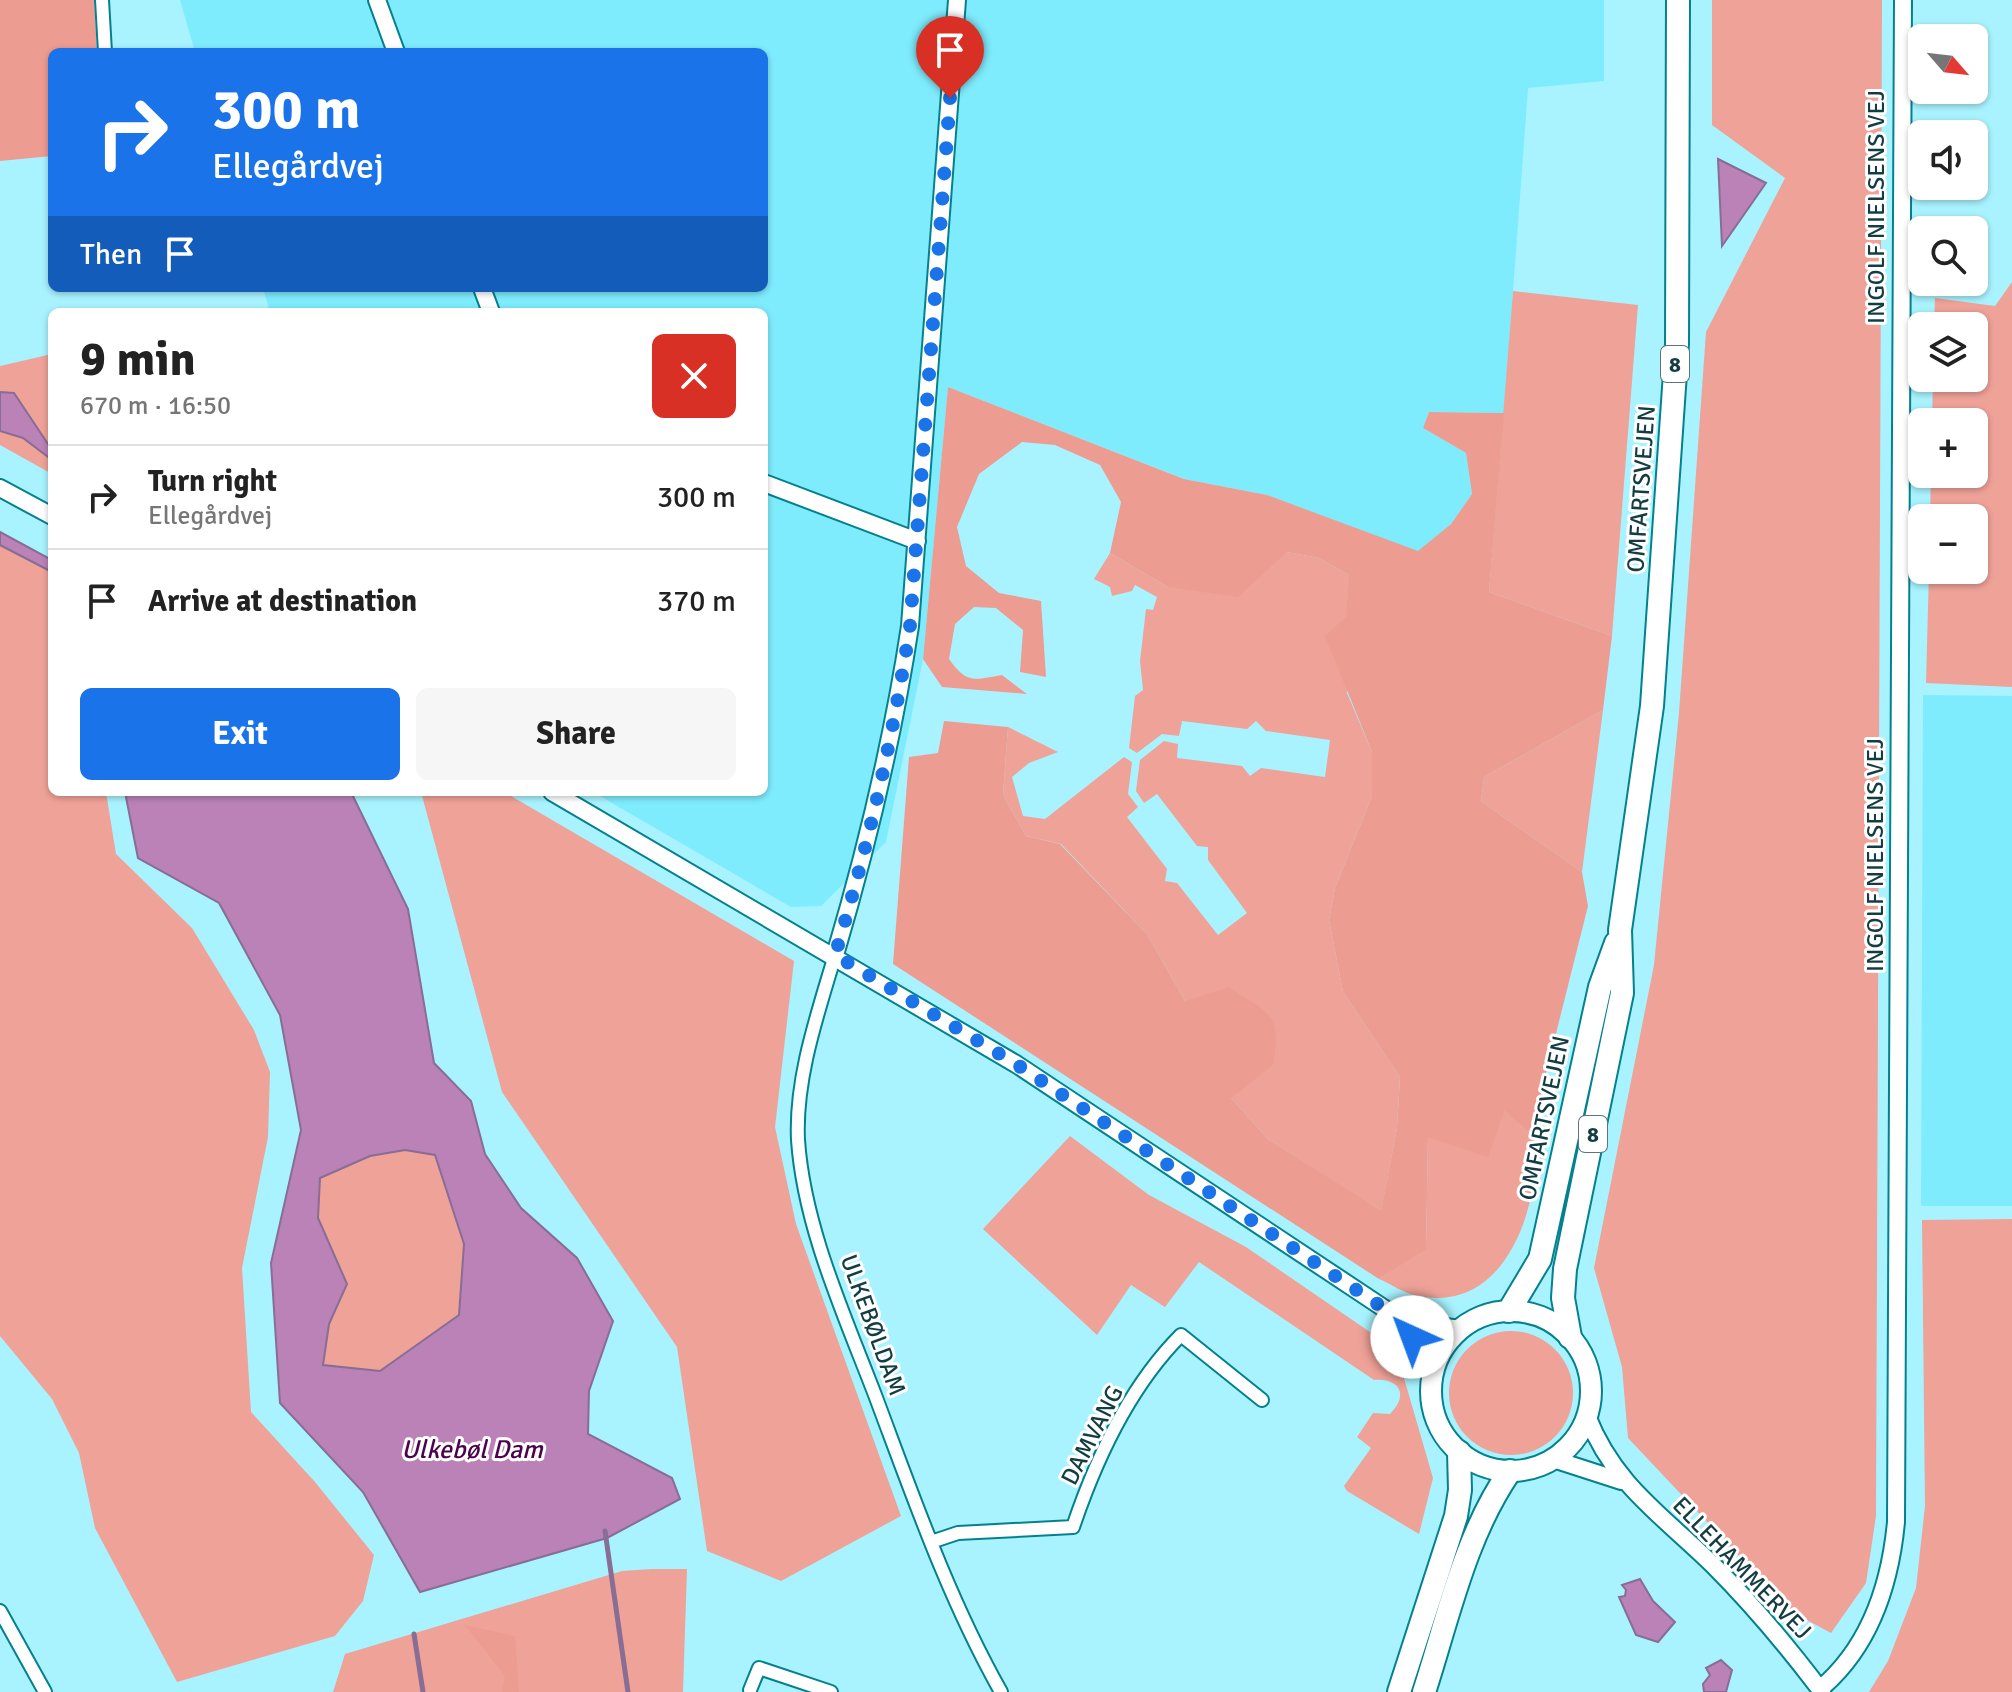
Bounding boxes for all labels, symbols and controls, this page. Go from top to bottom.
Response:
pin [916,16,984,98]
north arrow [1908,24,1988,104]
map controls [1908,24,1988,584]
icon: arrive [928,28,972,72]
text: 300 m [212,75,360,144]
icon: right [80,80,184,184]
street label: INGOLF NIELSENS VEJ [1861,90,1891,324]
button: sound [1908,120,1988,200]
text: Ellegårdvej [212,144,384,189]
button: search [1908,216,1988,296]
icon: arrive [158,232,202,276]
text: Then [80,236,142,273]
button: layers [1908,312,1988,392]
text: 9 min [80,330,196,389]
button: close [652,334,736,418]
road number: 8 [1661,346,1689,382]
text: 670 m · 16:50 [80,390,231,422]
street label: OMFARTSVEJEN [1620,404,1662,574]
button: + [1908,408,1988,488]
text: Turn right [148,463,277,500]
icon: right [80,475,124,519]
text: 300 m [657,479,736,516]
text: Ellegårdvej [148,500,272,532]
button: − [1908,504,1988,584]
icon: arrive [80,579,124,623]
text: Arrive at destination [148,583,417,620]
text: 370 m [657,583,736,620]
button: Exit [80,688,400,780]
button: Share [416,688,736,780]
street label: INGOLF NIELSENS VEJ [1860,738,1890,972]
street label: OMFARTSVEJEN [1512,1033,1576,1203]
road number: 8 [1579,1116,1607,1152]
street label: ULKEBØLDAM [834,1250,912,1400]
position arrow [1370,1295,1454,1379]
street label: DAMVANG [1054,1380,1130,1490]
water label: Ulkebøl Dam [401,1434,544,1466]
street label: ELLEHAMMERVEJ [1666,1490,1818,1646]

